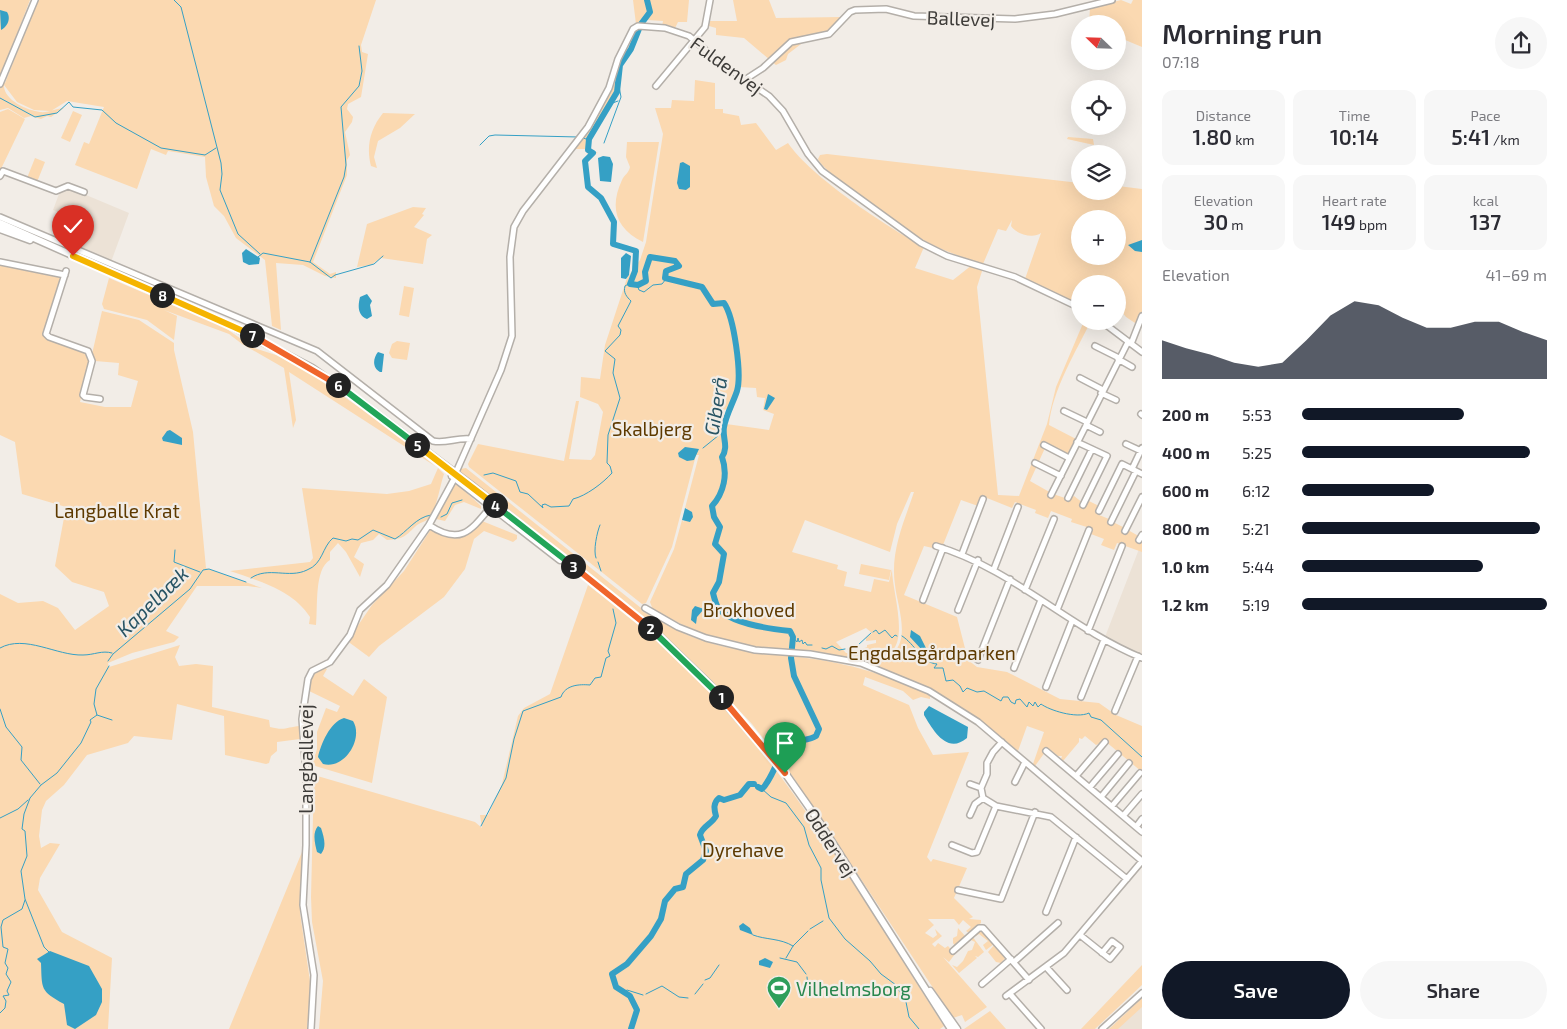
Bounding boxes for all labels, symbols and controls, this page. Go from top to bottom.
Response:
street label: Ballevej [926,5,996,31]
north arrow [1071,15,1126,70]
map controls [1071,15,1126,330]
text: Morning run [1162,16,1322,50]
button: share [1495,17,1547,69]
street label: Fuldenvej [686,31,768,99]
text: 07:18 [1162,52,1200,71]
button: locate [1071,80,1126,135]
text: Distance [1196,107,1251,124]
text: Time [1339,107,1370,124]
text: Pace [1470,107,1501,124]
text: 1.80 [1192,124,1232,149]
text: 10:14 [1330,124,1379,149]
text: 5:41 [1451,124,1490,149]
text: km [1232,131,1255,148]
text: /km [1490,131,1520,148]
button: layers [1071,145,1126,200]
text: Elevation [1194,192,1253,209]
text: Heart rate [1322,192,1387,209]
text: kcal [1473,192,1498,209]
pin [52,205,94,256]
text: 30 [1203,209,1228,234]
text: 149 [1322,209,1356,234]
text: 137 [1470,209,1501,234]
button: + [1071,210,1126,265]
icon: check [59,212,87,240]
text: m [1228,216,1244,233]
text: bpm [1356,216,1387,233]
text: Elevation [1162,265,1230,284]
text: 41–69 m [1485,265,1547,284]
button: − [1071,275,1126,330]
pin: 8 [150,282,174,308]
text: 8 [158,287,167,304]
pin: 7 [240,322,264,348]
text: 7 [249,327,256,344]
pin: 6 [326,372,350,398]
water label: Giberå [699,375,731,437]
text: 6 [334,377,343,394]
text: 200 m [1162,405,1209,424]
text: 5:53 [1242,405,1272,424]
park label: Skalbjerg [612,417,693,440]
pin: 5 [404,432,430,458]
text: 5 [414,437,421,454]
text: 400 m [1162,443,1210,462]
text: 5:25 [1242,443,1272,462]
text: 600 m [1162,481,1209,500]
text: 6:12 [1242,481,1270,500]
pin: 4 [482,492,508,518]
text: 4 [491,497,500,514]
park label: Langballe Krat [54,499,180,522]
text: 800 m [1162,519,1210,538]
text: 5:21 [1242,519,1270,538]
pin: 3 [560,554,586,578]
text: 1.0 km [1162,557,1209,576]
text: 5:44 [1242,557,1274,576]
text: 3 [570,558,577,575]
water label: Kapelbæk [111,561,193,641]
text: 1.2 km [1162,595,1209,614]
text: 5:19 [1242,595,1270,614]
park label: Brokhoved [703,598,795,621]
pin: 2 [638,616,662,640]
text: 2 [646,620,655,637]
park label: Engdalsgårdparken [848,641,1016,664]
pin: 1 [708,684,734,710]
text: 1 [718,689,725,706]
street label: Langballevej [294,704,317,814]
pin [764,722,806,773]
icon: arrive [771,729,799,757]
street label: Oddervej [800,803,862,881]
park label: Dyrehave [702,838,784,861]
button: Save [1162,961,1350,1019]
button: Share [1360,961,1547,1019]
sports icon: Vilhelmsborg [766,975,792,1009]
place label: Vilhelmsborg [796,977,911,1000]

